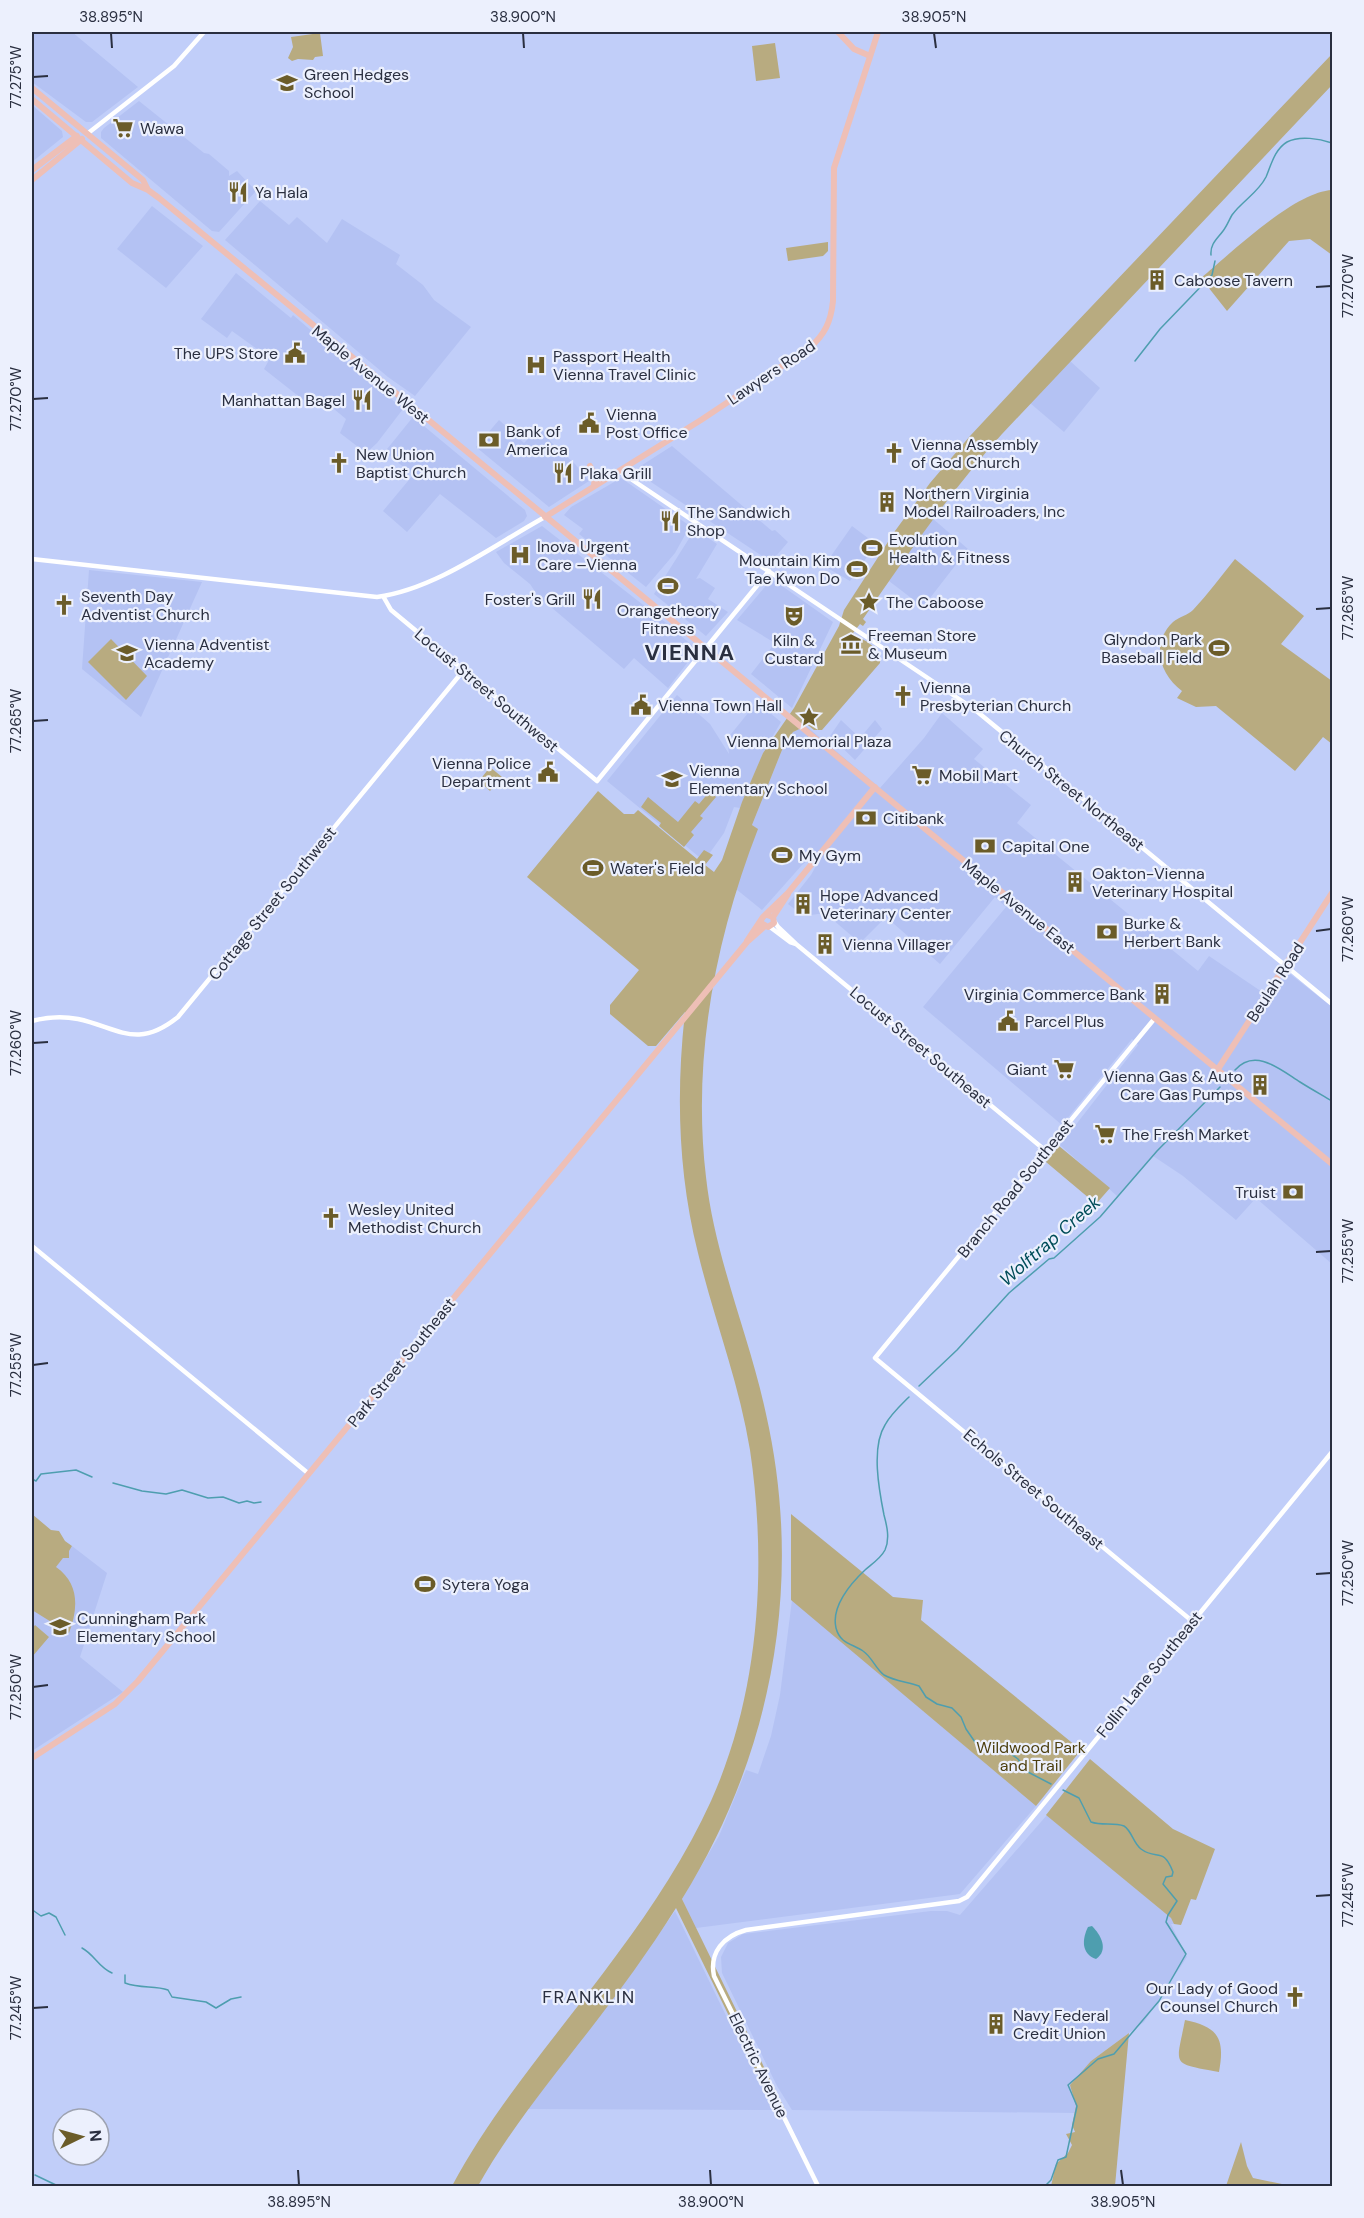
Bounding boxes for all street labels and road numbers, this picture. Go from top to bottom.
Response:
street label: Maple Avenue West [308,320,434,428]
street label: Lawyers Road [723,335,819,410]
street label: Locust Street Southwest [410,624,563,757]
street label: Church Street Northeast [995,725,1149,856]
street label: Cottage Street Southwest [204,822,341,984]
street label: Maple Avenue East [958,854,1079,958]
street label: Beulah Road [1242,938,1309,1026]
street label: Locust Street Southeast [845,982,996,1113]
street label: Branch Road Southeast [953,1115,1078,1262]
street label: Park Street Southeast [343,1293,460,1431]
street label: Echols Street Southeast [959,1424,1108,1554]
street label: Follin Lane Southeast [1092,1607,1207,1742]
street label: Electric Avenue [724,2009,793,2121]

